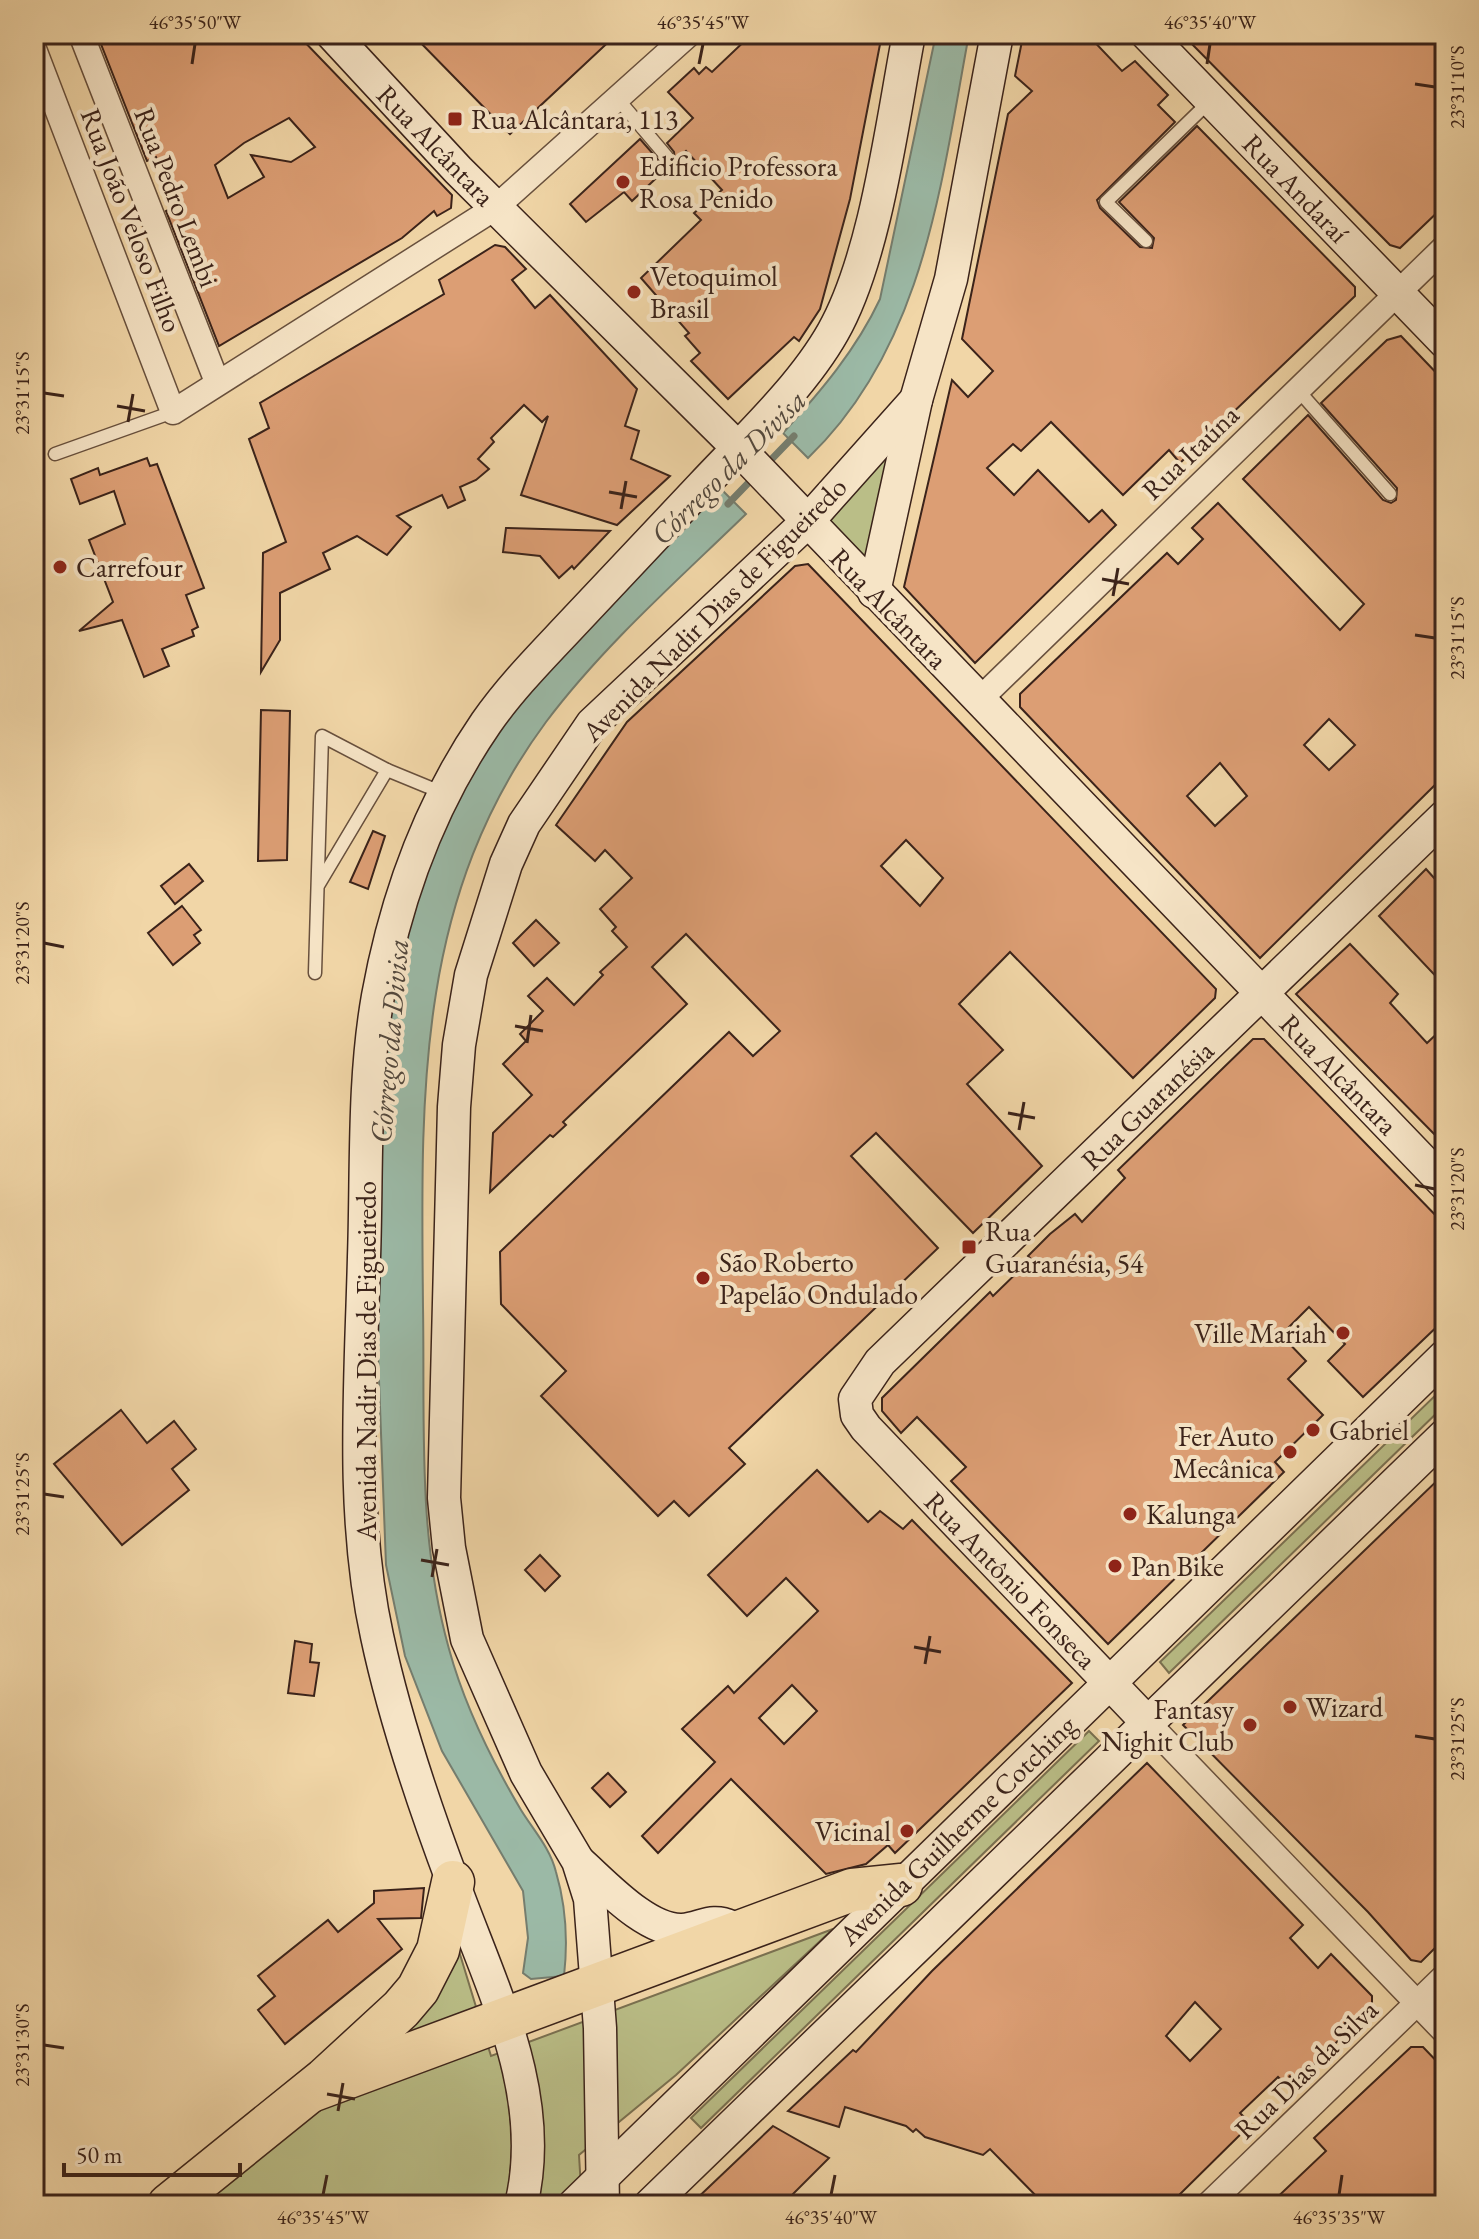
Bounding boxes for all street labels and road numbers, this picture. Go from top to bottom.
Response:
street label: Rua Alcântara [369,77,503,214]
street label: Rua Pedro Lembi [126,102,228,292]
street label: Rua João Veloso Filho [73,103,191,337]
street label: Rua Andaraí [1235,126,1357,250]
street label: Rua Itaúna [1134,396,1247,507]
street label: Avenida Nadir Dias de Figueiredo [573,469,854,750]
street label: Rua Alcântara [822,540,956,677]
street label: Rua Alcântara [1272,1006,1406,1143]
street label: Rua Guaranésia [1073,1032,1222,1177]
street label: Avenida Nadir Dias de Figueiredo [348,1181,384,1542]
street label: Rua Antônio Fonseca [917,1484,1106,1677]
street label: Avenida Guilherme Cotching [830,1707,1084,1954]
street label: Rua Dias da Silva [1227,1991,1386,2146]

